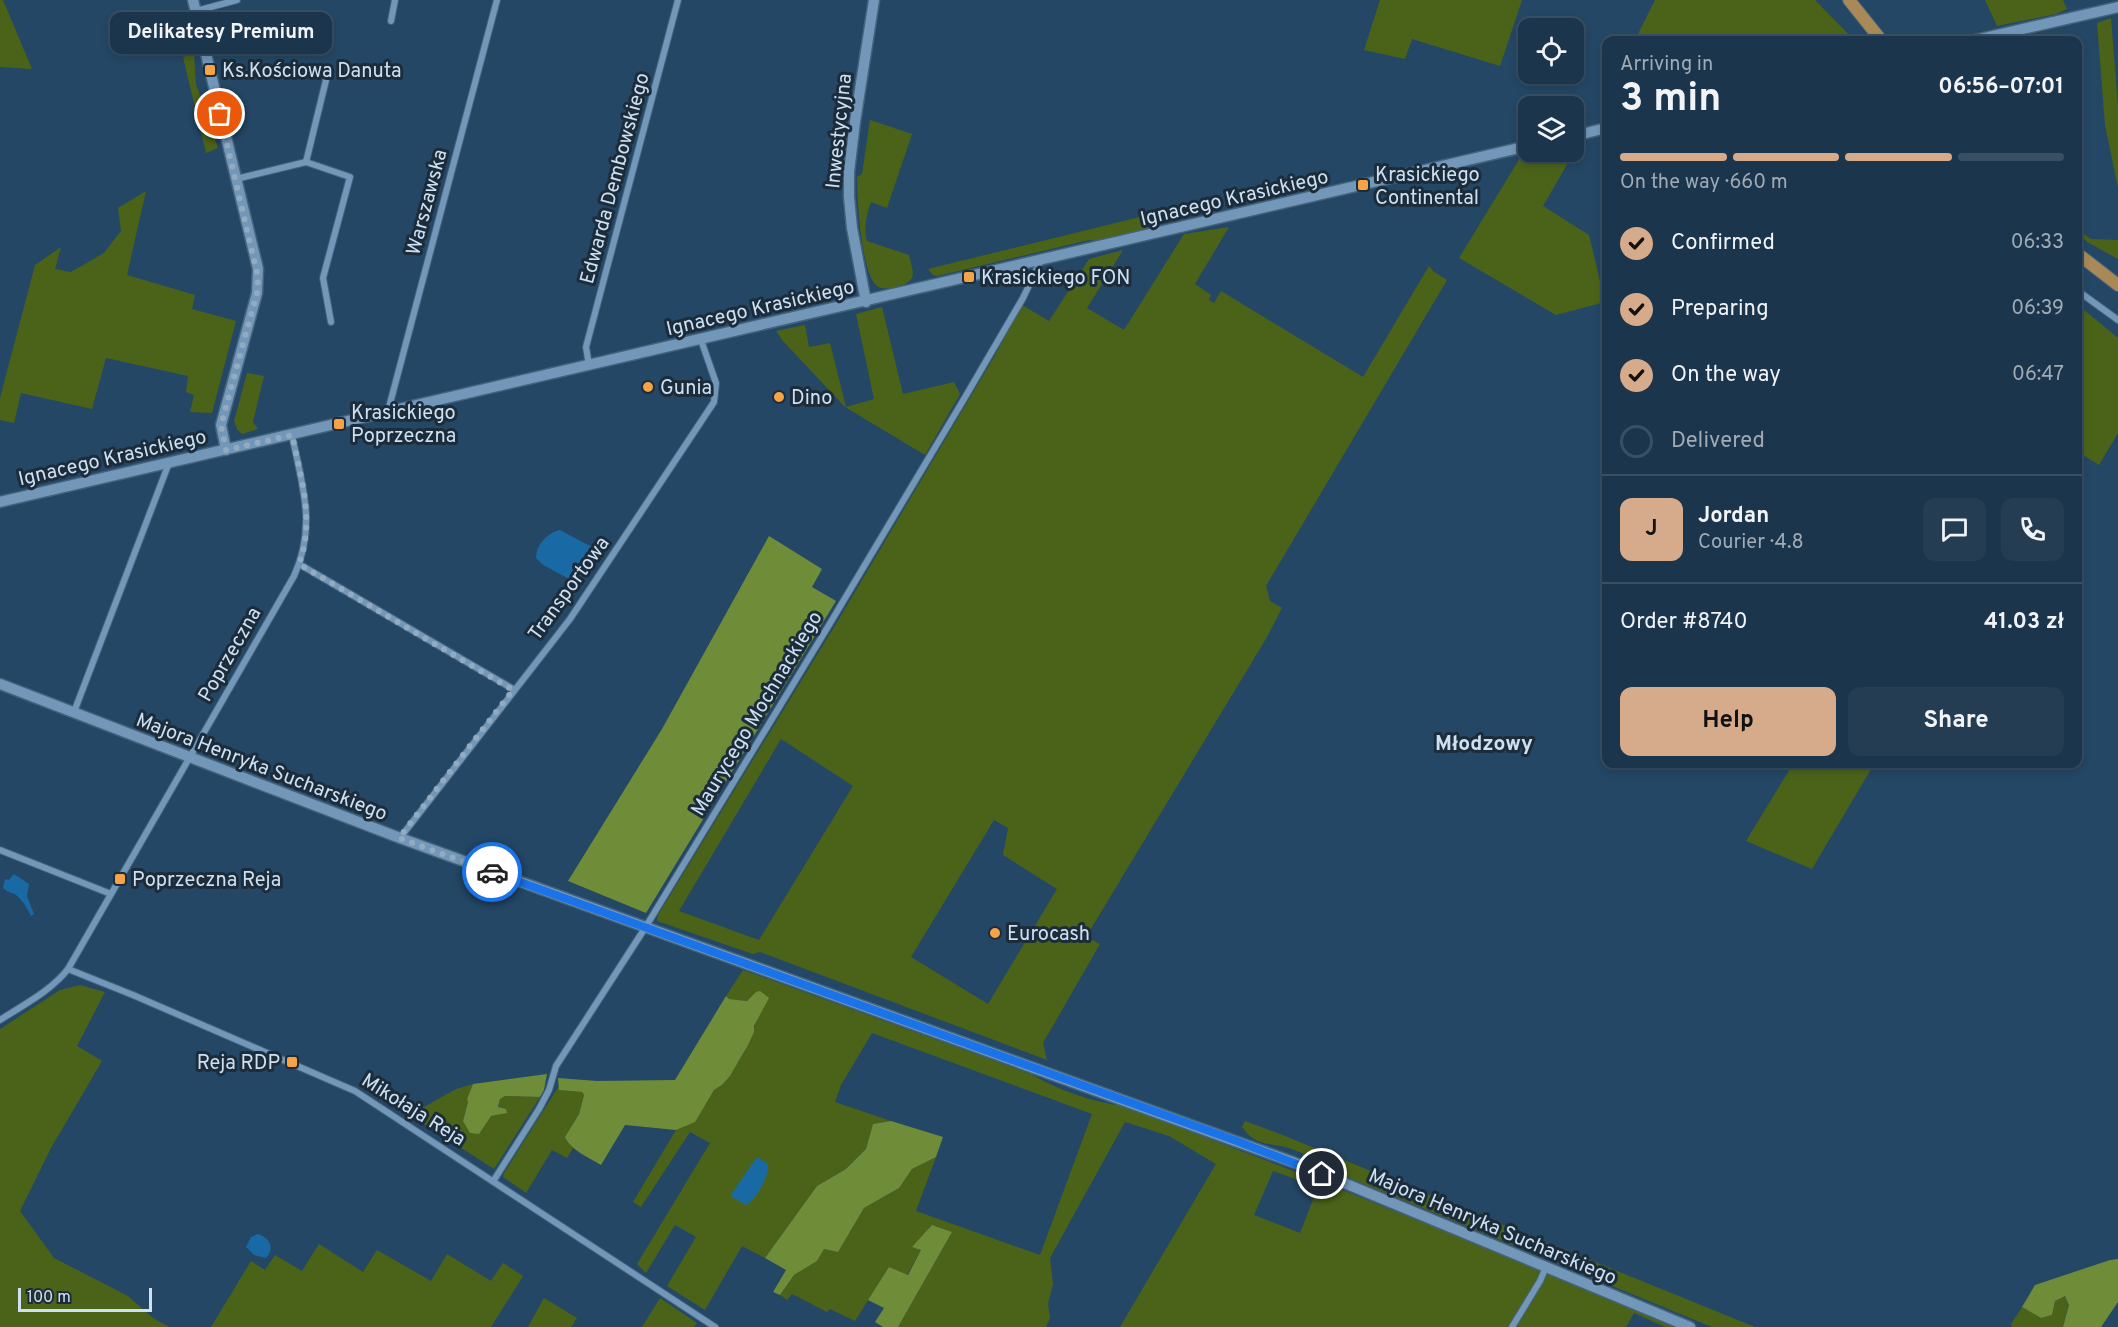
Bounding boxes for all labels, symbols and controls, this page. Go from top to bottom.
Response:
callout: Delikatesy Premium [109,12,331,54]
map controls [1518,18,1584,162]
button: locate [1518,18,1584,84]
text: Delikatesy Premium [127,20,315,46]
text: Arriving in [1620,52,1713,78]
place label: Ks.Kościowa Danuta [222,59,402,85]
marker: Ks.Kościowa Danuta [203,63,217,77]
street label: Edwarda Dembowskiego [575,70,657,287]
street label: Inwestycyjna [821,72,859,190]
text: 06:56–07:01 [1938,74,2064,101]
text: 3 min [1620,76,1721,125]
pin [194,88,245,139]
button: layers [1518,96,1584,162]
icon: bag [203,97,236,130]
street label: Warszawska [401,147,455,258]
place label: Krasickiego Continental [1375,163,1480,212]
street label: Ignacego Krasickiego [1138,165,1331,233]
text: On the way · 660 m [1620,170,1788,196]
marker: Krasickiego Continental [1356,178,1370,192]
icon: check [1620,227,1653,260]
text: Confirmed [1671,230,1775,257]
text: 06:33 [2011,230,2064,256]
place label: Krasickiego FON [981,266,1130,292]
marker: Krasickiego FON [962,270,976,284]
street label: Ignacego Krasickiego [664,275,857,343]
icon: check [1620,293,1653,326]
text: Preparing [1671,296,1769,323]
text: 06:39 [2011,296,2064,322]
icon: check [1620,359,1653,392]
text: On the way [1671,362,1781,389]
text: 06:47 [2012,362,2064,388]
place label: Gunia [660,376,712,402]
marker: Gunia [641,380,655,394]
place label: Dino [791,386,832,412]
marker: Dino [772,390,786,404]
place label: Krasickiego Poprzeczna [351,401,456,450]
marker: Krasickiego Poprzeczna [332,417,346,431]
street label: Ignacego Krasickiego [16,425,209,493]
text: Delivered [1671,428,1765,455]
button: chat [1923,498,1986,561]
button: phone [2001,498,2064,561]
text: Jordan [1698,503,1769,530]
text: J [1645,516,1658,543]
text: Courier · 4.8 [1698,530,1804,556]
street label: Transportowa [523,532,616,646]
street label: Poprzeczna [193,603,268,707]
street label: Maurycego Mochnackiego [686,607,829,821]
text: Order #8740 [1620,609,1748,636]
text: 41.03 zł [1984,609,2064,636]
button: Help [1620,687,1836,756]
button: Share [1848,687,2064,756]
street label: Majora Henryka Sucharskiego [132,708,391,828]
district label: Młodzowy [1435,731,1533,758]
courier [462,842,522,902]
icon: car [476,856,509,889]
place label: Poprzeczna Reja [132,868,281,894]
marker: Poprzeczna Reja [113,872,127,886]
place label: Eurocash [1007,922,1090,948]
marker: Eurocash [988,926,1002,940]
place label: Reja RDP [197,1051,280,1077]
marker: Reja RDP [285,1055,299,1069]
street label: Mikołaja Reja [356,1068,470,1153]
pin [1296,1148,1347,1199]
icon: home [1305,1157,1338,1190]
street label: Majora Henryka Sucharskiego [1364,1164,1620,1292]
scale bar [18,1285,152,1312]
text: 100 m [27,1288,71,1308]

